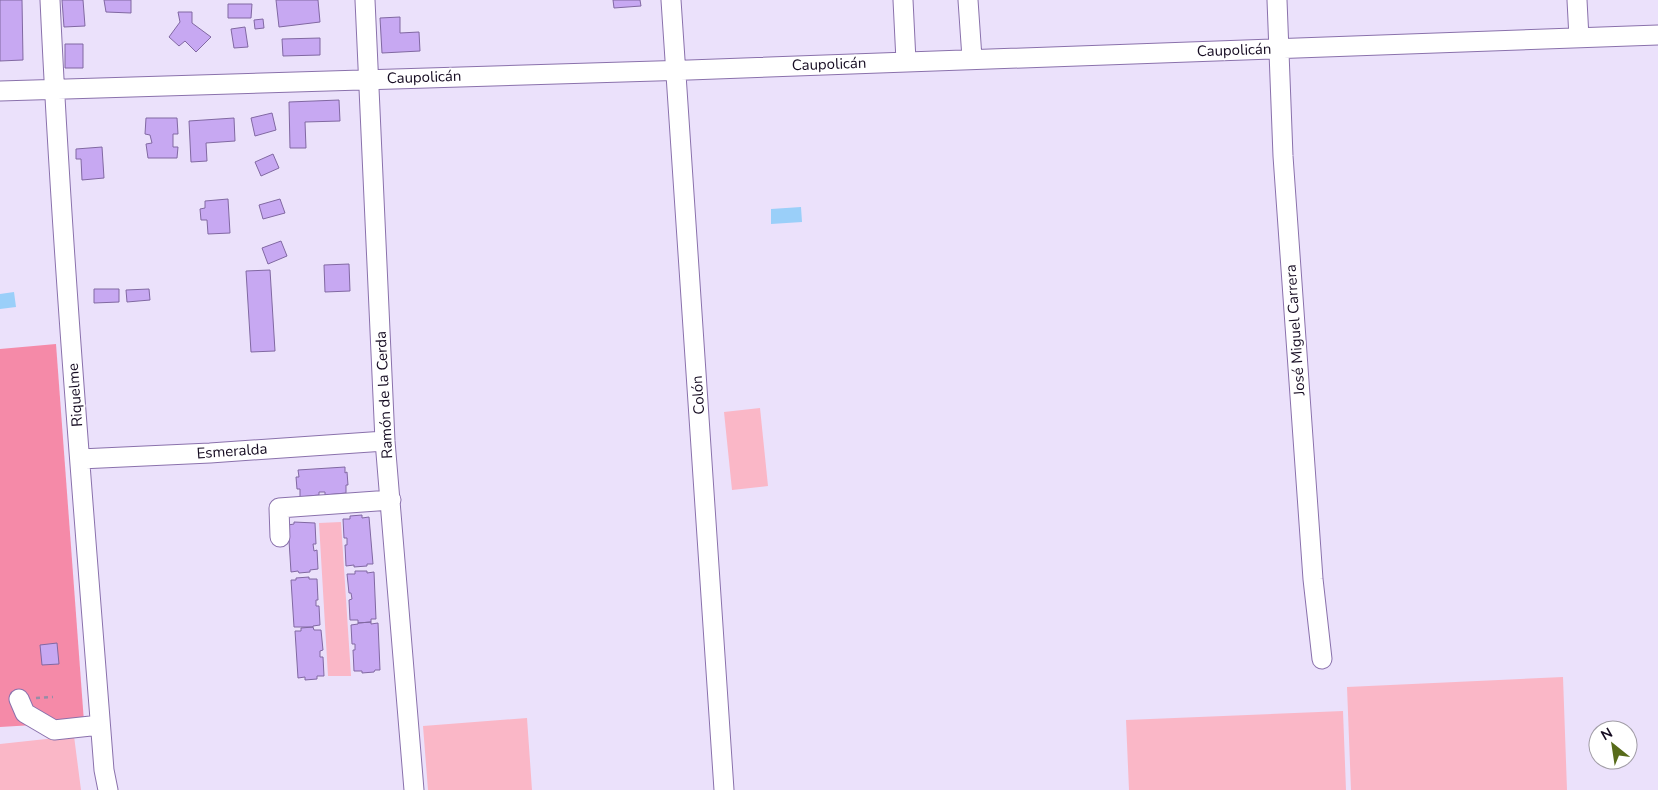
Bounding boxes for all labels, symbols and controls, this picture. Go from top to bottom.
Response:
street label: Caupolicán [1196,39,1272,61]
street label: Caupolicán [791,53,867,75]
street label: Caupolicán [386,66,462,88]
street label: José Miguel Carrera [1280,264,1310,397]
street label: Ramón de la Cerda [371,331,397,459]
street label: Riquelme [63,362,87,428]
street label: Colón [687,375,709,415]
street label: Esmeralda [196,439,268,463]
north arrow [1588,720,1638,770]
text: N [1597,723,1616,745]

